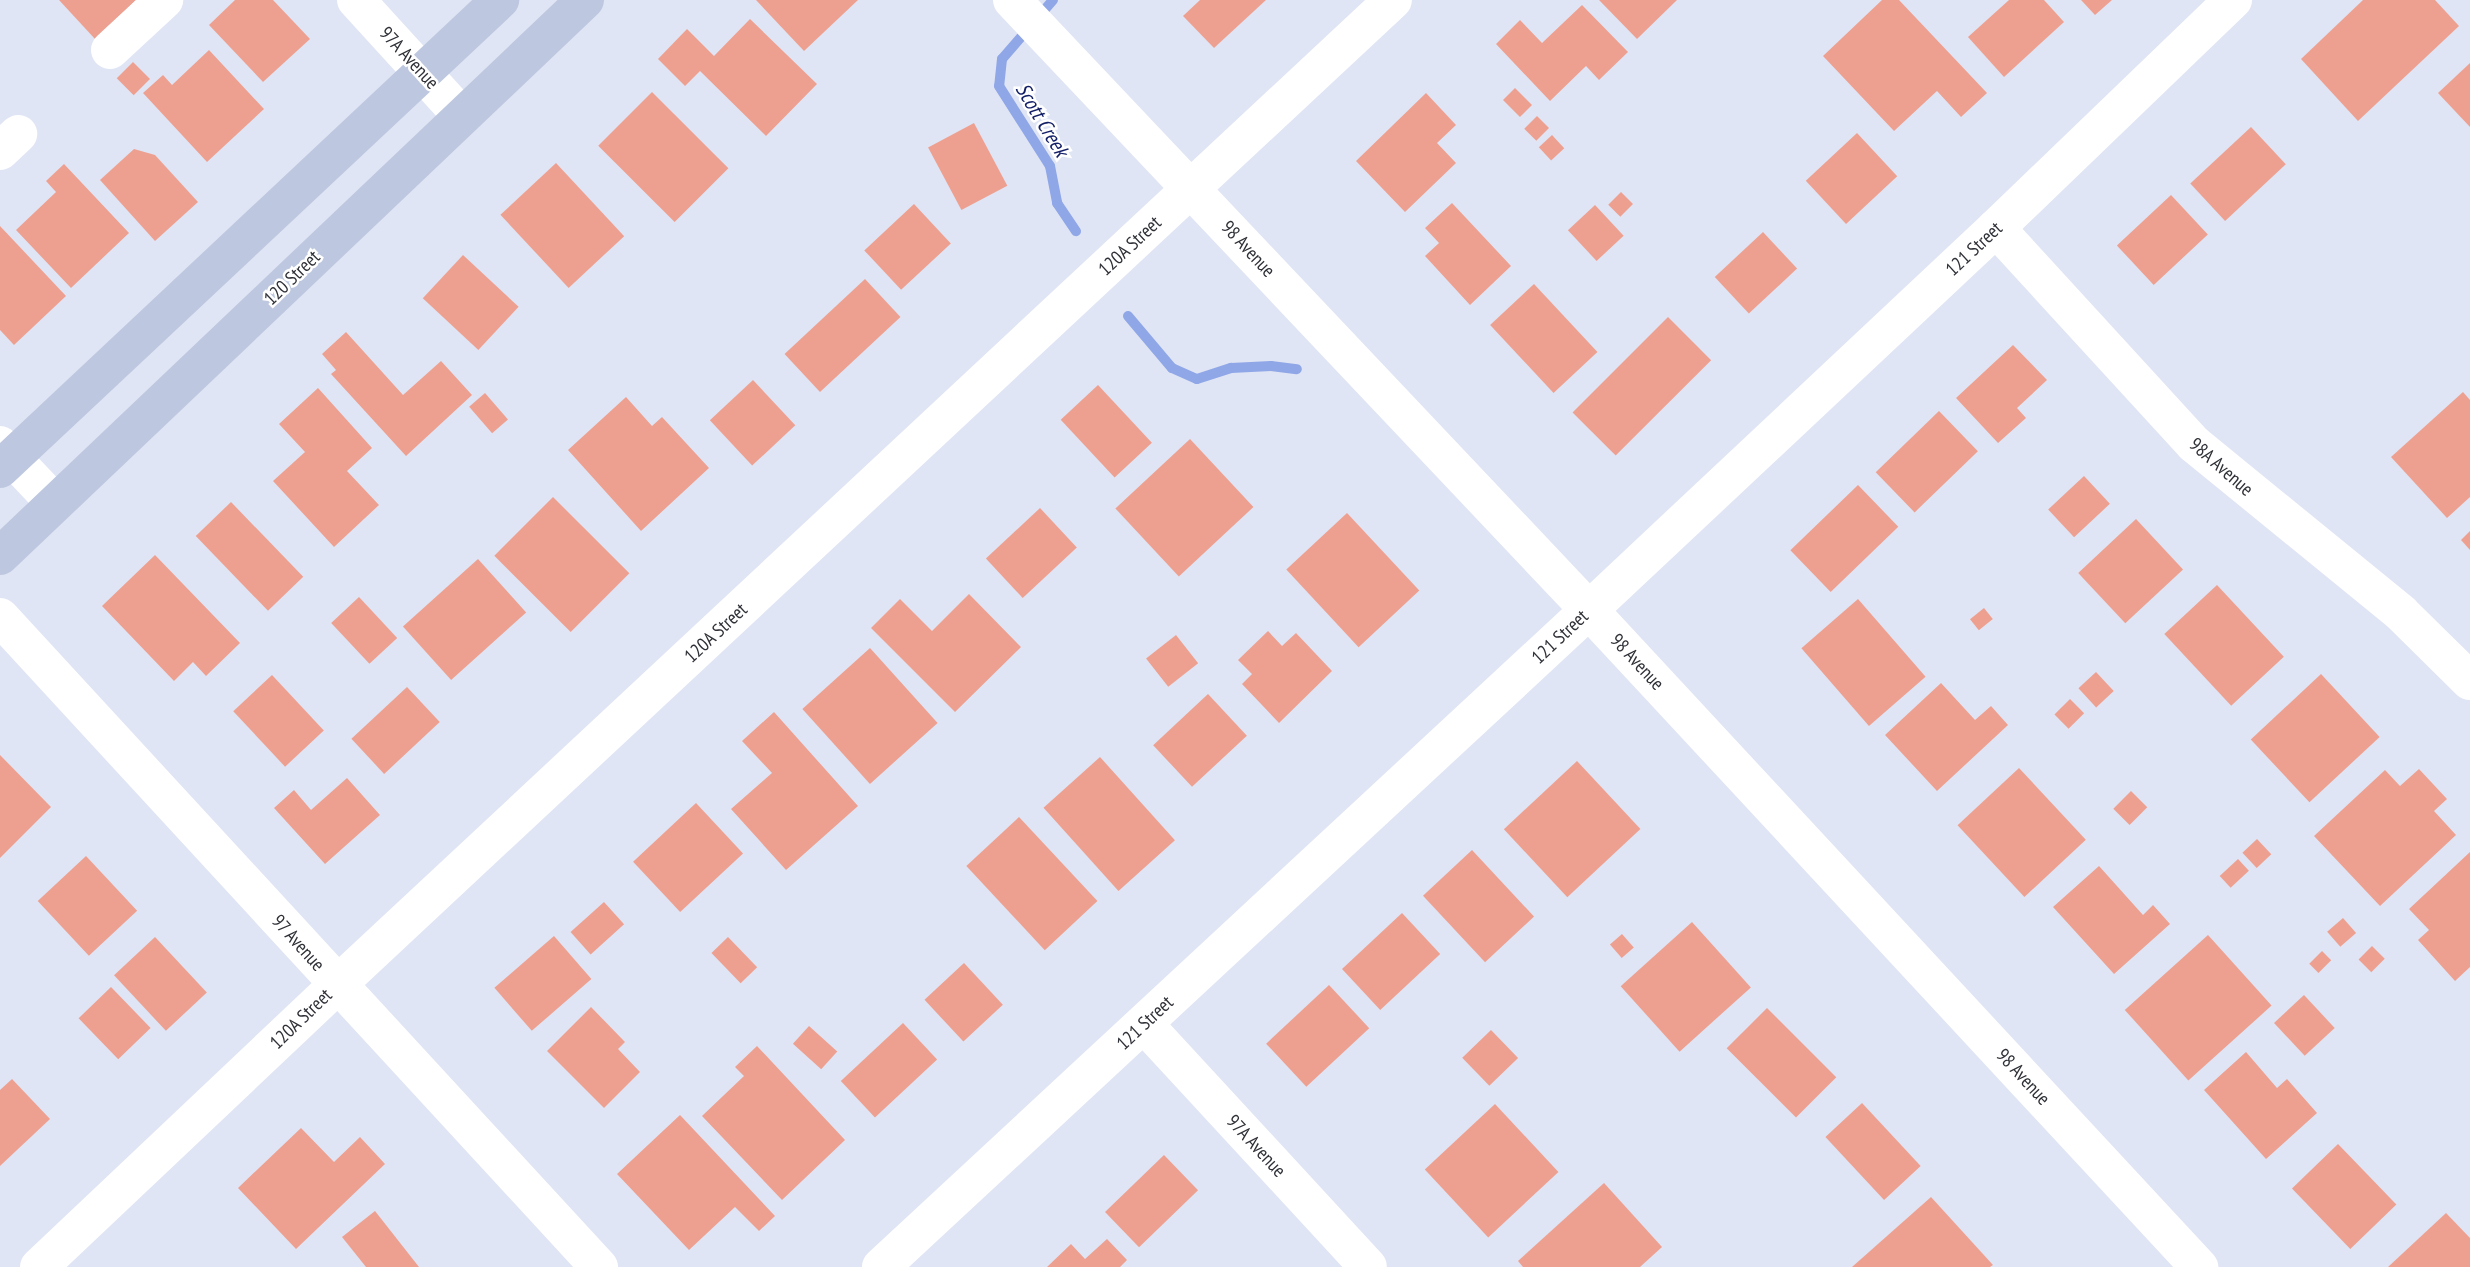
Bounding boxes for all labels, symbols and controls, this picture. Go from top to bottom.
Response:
street label: 97A Avenue [374,22,444,94]
water label: Scott Creek [1010,79,1074,161]
street label: 120A Street [1094,211,1166,281]
street label: 98 Avenue [1216,216,1280,282]
street label: 121 Street [1941,217,2007,281]
street label: 120 Street [259,246,325,310]
street label: 98A Avenue [2184,433,2258,501]
street label: 120A Street [680,598,752,668]
street label: 121 Street [1527,605,1593,669]
street label: 98 Avenue [1605,629,1669,695]
street label: 97 Avenue [266,910,330,976]
street label: 120A Street [265,984,337,1054]
street label: 121 Street [1112,991,1178,1055]
street label: 98 Avenue [1991,1044,2055,1110]
street label: 97A Avenue [1221,1110,1291,1182]

